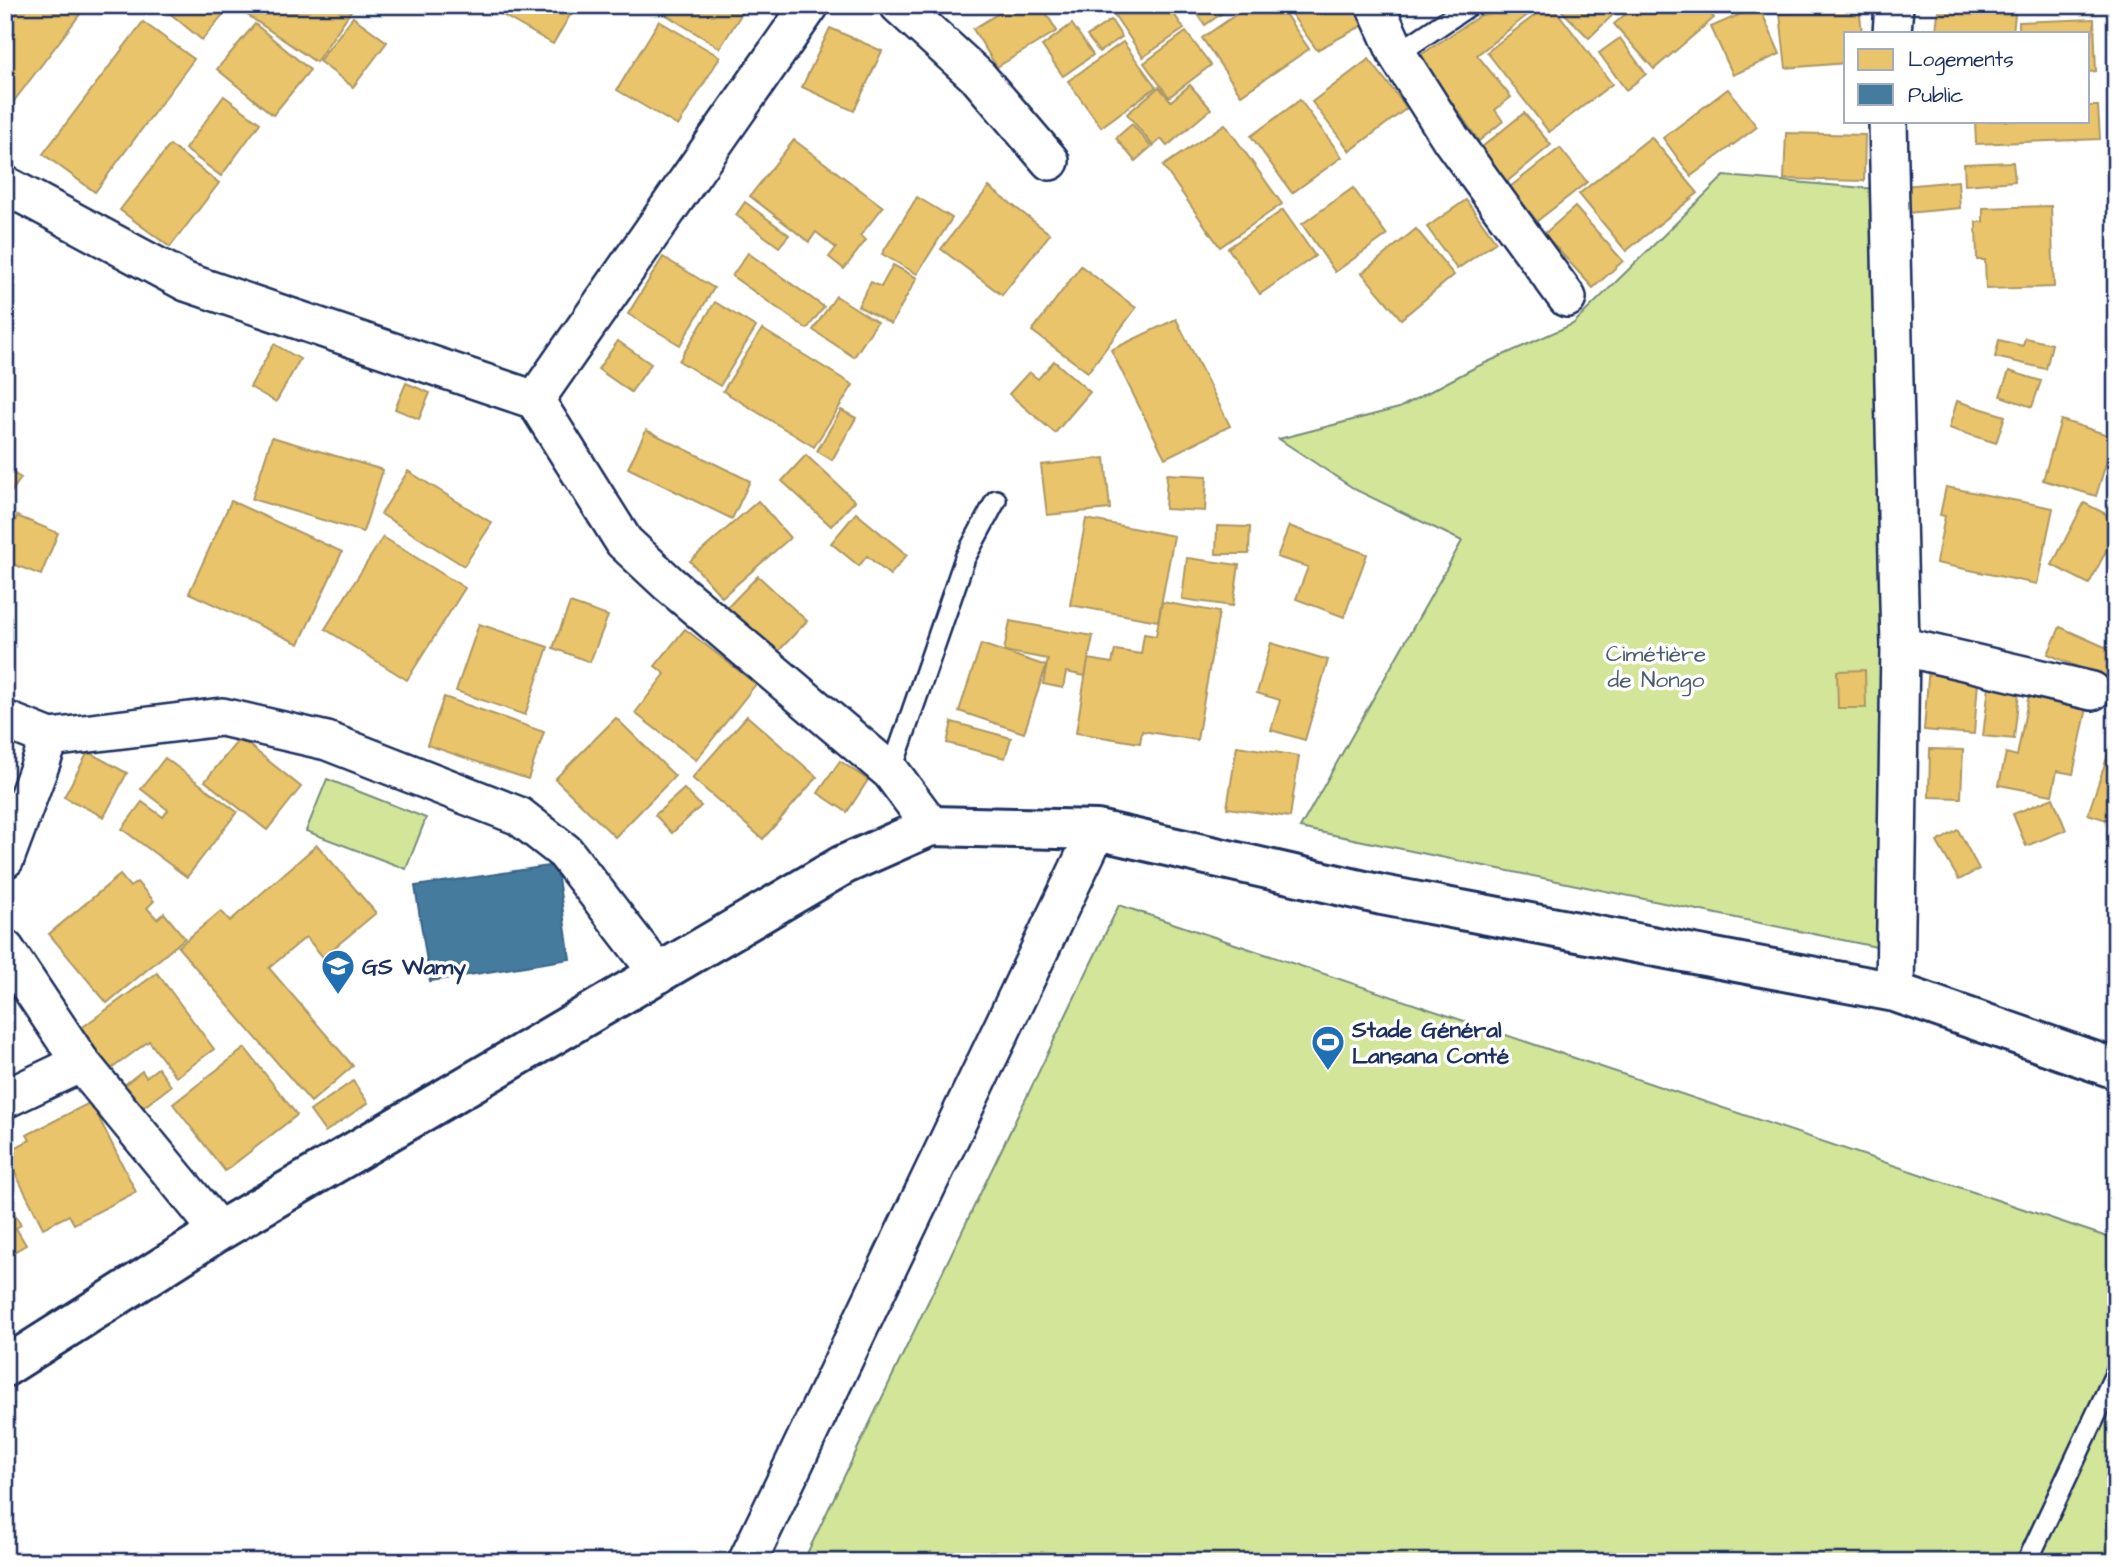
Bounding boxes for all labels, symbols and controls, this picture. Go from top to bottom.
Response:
legend [1844,32,2090,122]
text: Logements [1908,45,2014,76]
text: Public [1908,81,1964,110]
park label: Cimétière de Nongo [1606,638,1706,697]
school or university icon: GS Wamy [319,947,357,996]
place label: GS Wamy [362,951,466,985]
place label: Stade Général Lansana Conté [1351,1014,1510,1072]
sports icon: Stade Général Lansana Conté [1309,1023,1347,1072]

